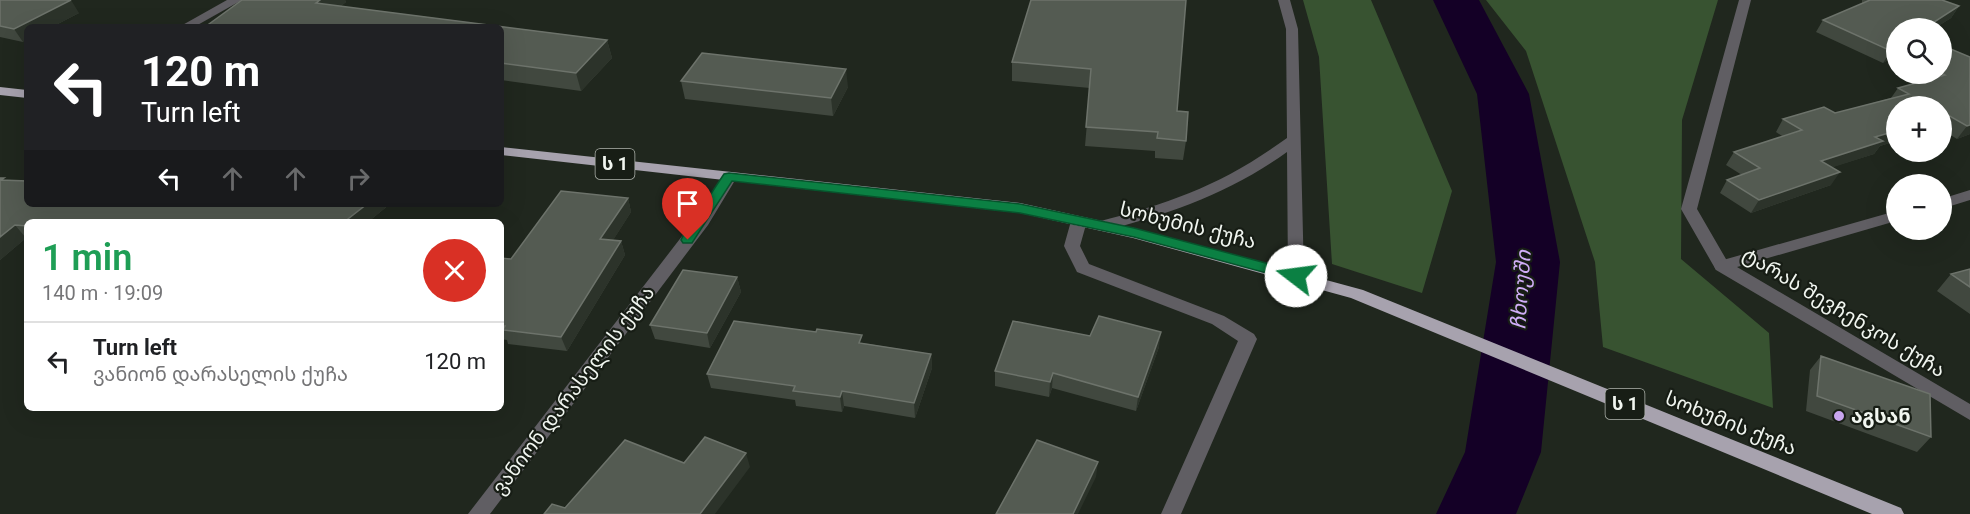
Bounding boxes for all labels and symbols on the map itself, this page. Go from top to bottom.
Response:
road number: ს 1 [596,149,634,179]
pin [662,178,713,240]
street label: სოხუმის ქუჩა [1117,196,1259,254]
street label: ტარას შევჩენკოს ქუჩა [1738,242,1950,382]
position arrow [1264,244,1328,308]
water label: ჩხოუში [1506,249,1537,330]
street label: ვანიონ დარასელის ქუჩა [487,281,660,500]
street label: სოხუმის ქუჩა [1662,386,1800,460]
road number: ს 1 [1606,389,1644,419]
place label: აგსან [1851,404,1911,428]
marker: აგსან [1832,409,1846,423]

